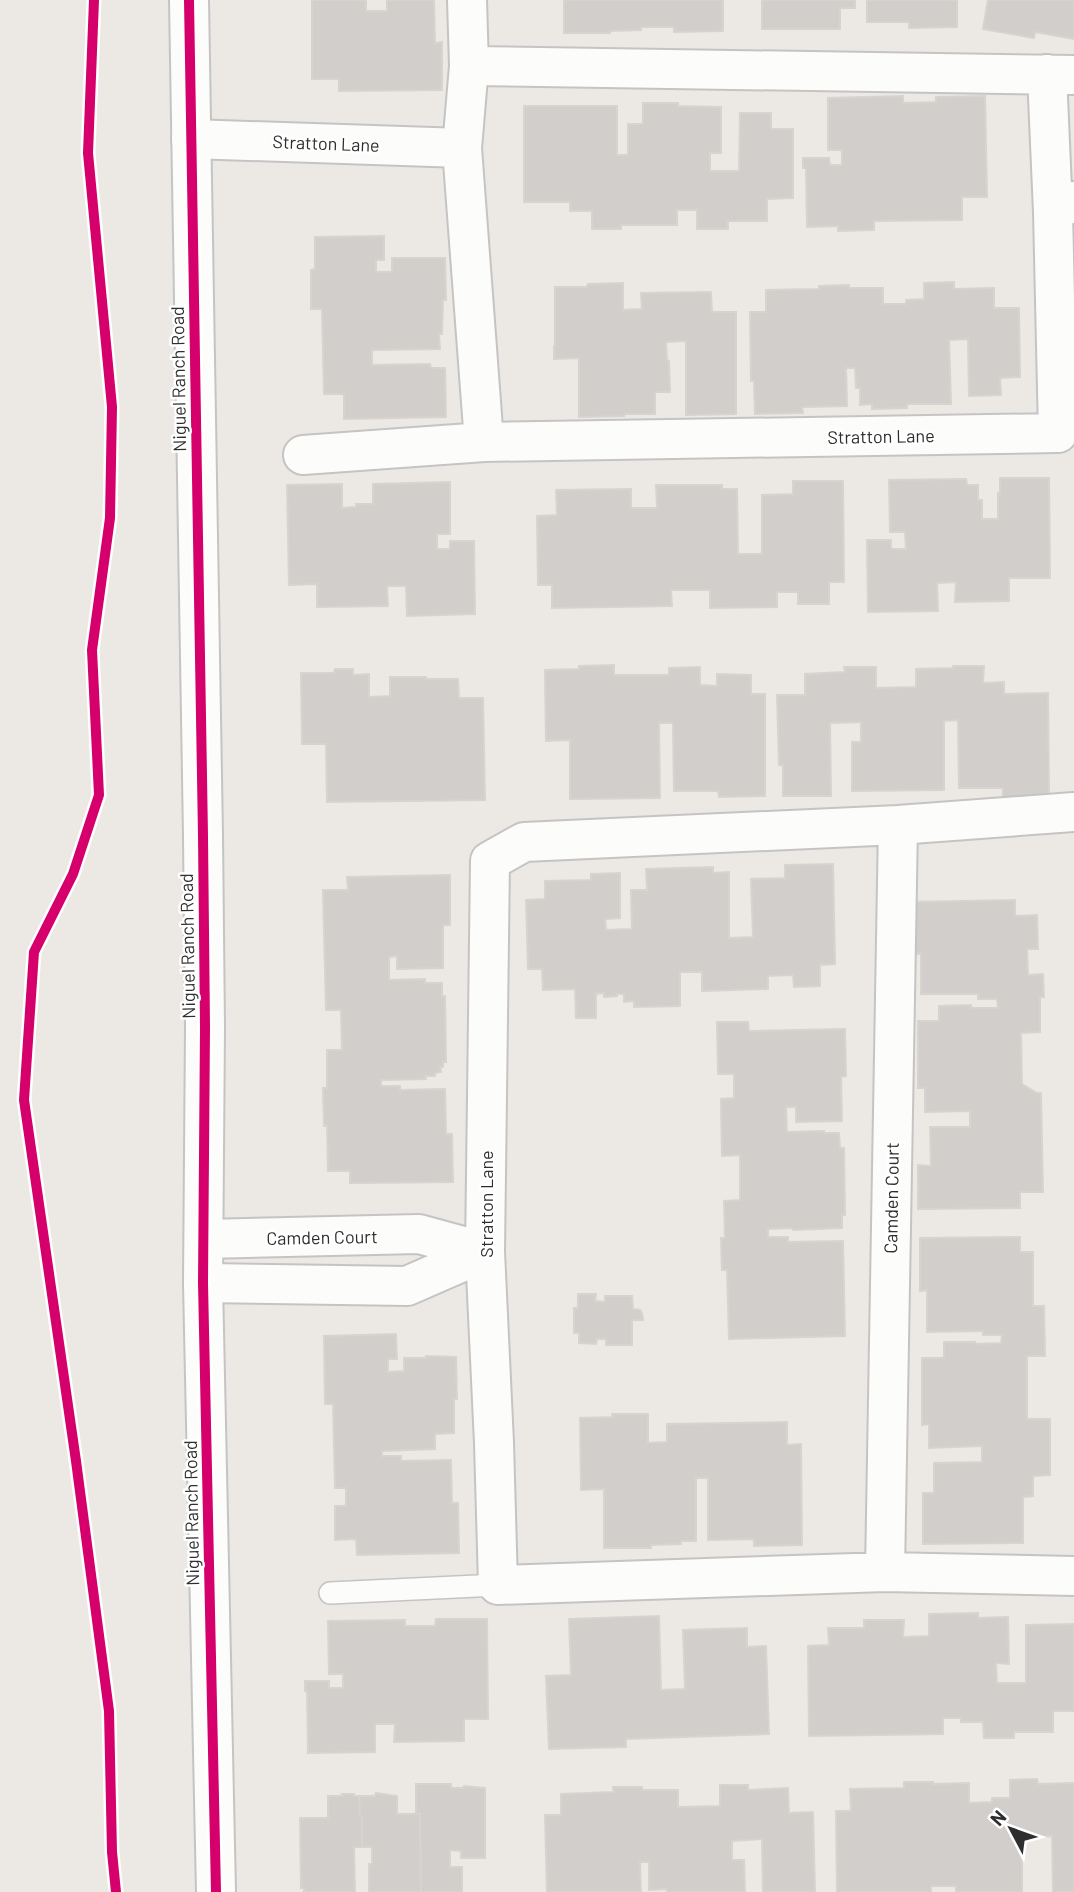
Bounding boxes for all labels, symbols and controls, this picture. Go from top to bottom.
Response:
street label: Stratton Lane [272,130,380,156]
street label: Niguel Ranch Road [166,306,190,452]
street label: Stratton Lane [827,424,935,448]
street label: Niguel Ranch Road [175,873,199,1019]
street label: Camden Court [879,1142,903,1254]
street label: Stratton Lane [475,1150,497,1258]
street label: Camden Court [266,1225,378,1249]
street label: Niguel Ranch Road [179,1440,203,1586]
north arrow [976,1794,1046,1864]
text: N [985,1805,1011,1830]

